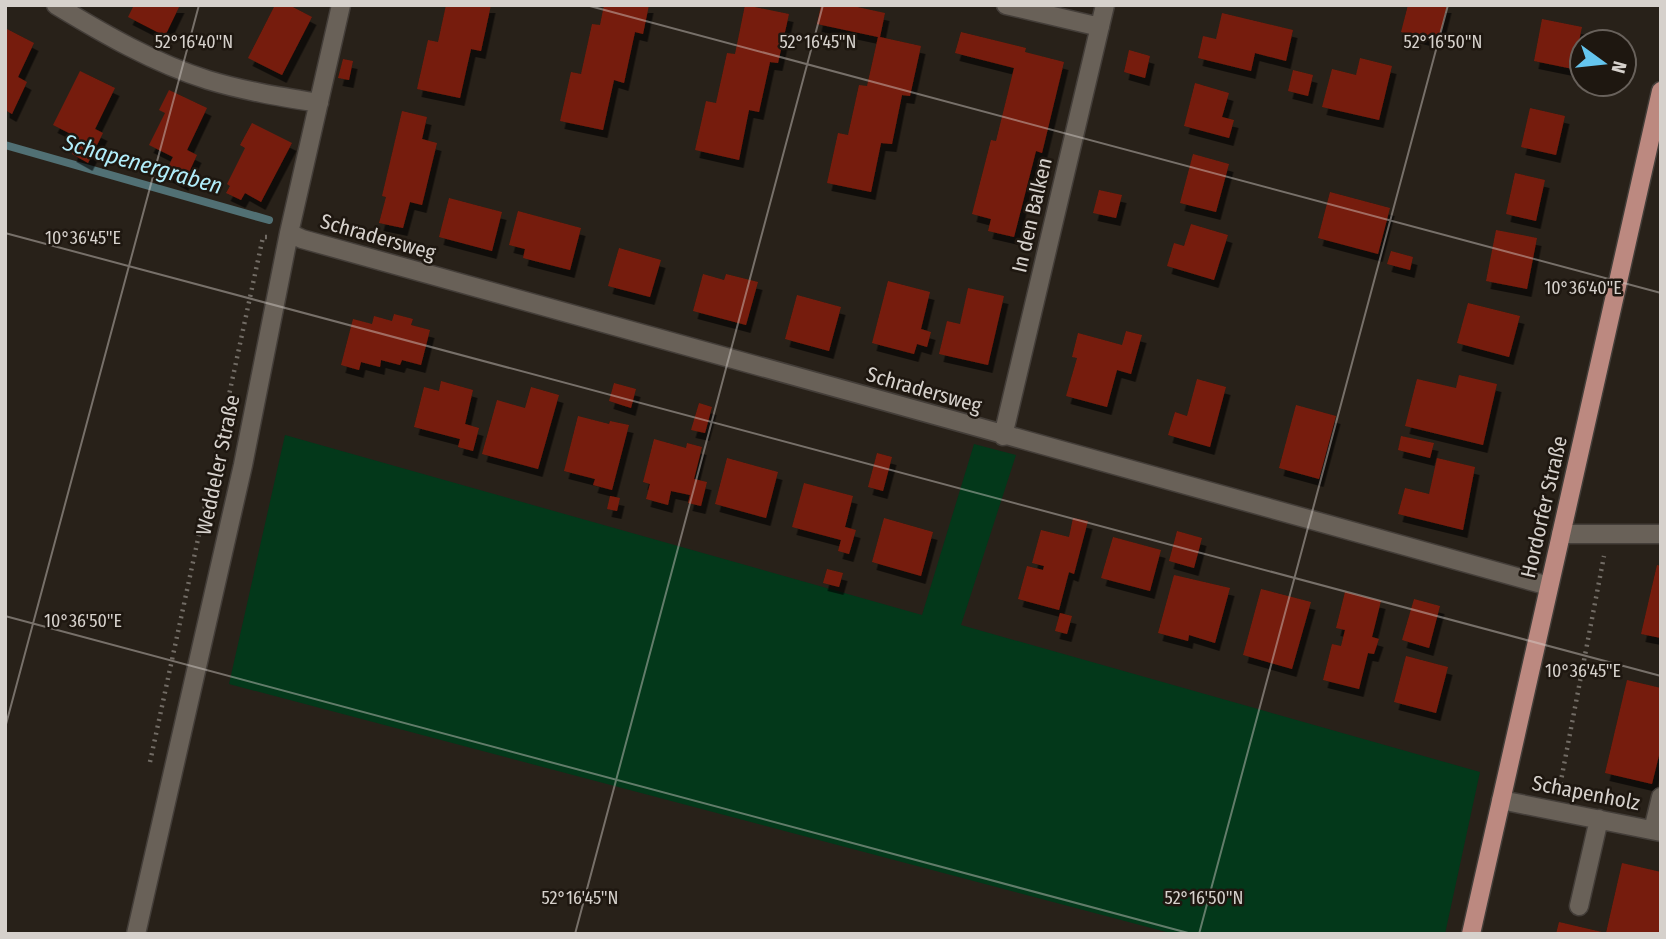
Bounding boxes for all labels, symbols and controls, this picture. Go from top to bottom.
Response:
north arrow [1568,28,1638,98]
text: 52°16'40"N [155,31,233,53]
text: 52°16'45"N [780,31,856,53]
text: 52°16'50"N [1404,31,1482,53]
text: N [1606,59,1632,76]
water label: Schapenergraben [59,128,226,200]
street label: In den Balken [1006,155,1058,275]
street label: Schradersweg [317,208,439,266]
text: 10°36'45"E [45,227,121,249]
text: 10°36'40"E [1544,277,1622,299]
street label: Schradersweg [863,361,985,419]
street label: Weddeler Straße [190,392,246,538]
street label: Hordorfer Straße [1515,434,1573,580]
text: 10°36'50"E [44,610,122,632]
text: 10°36'45"E [1545,660,1621,682]
street label: Schapenholz [1530,770,1642,816]
text: 52°16'45"N [542,887,618,909]
text: 52°16'50"N [1165,887,1243,909]

